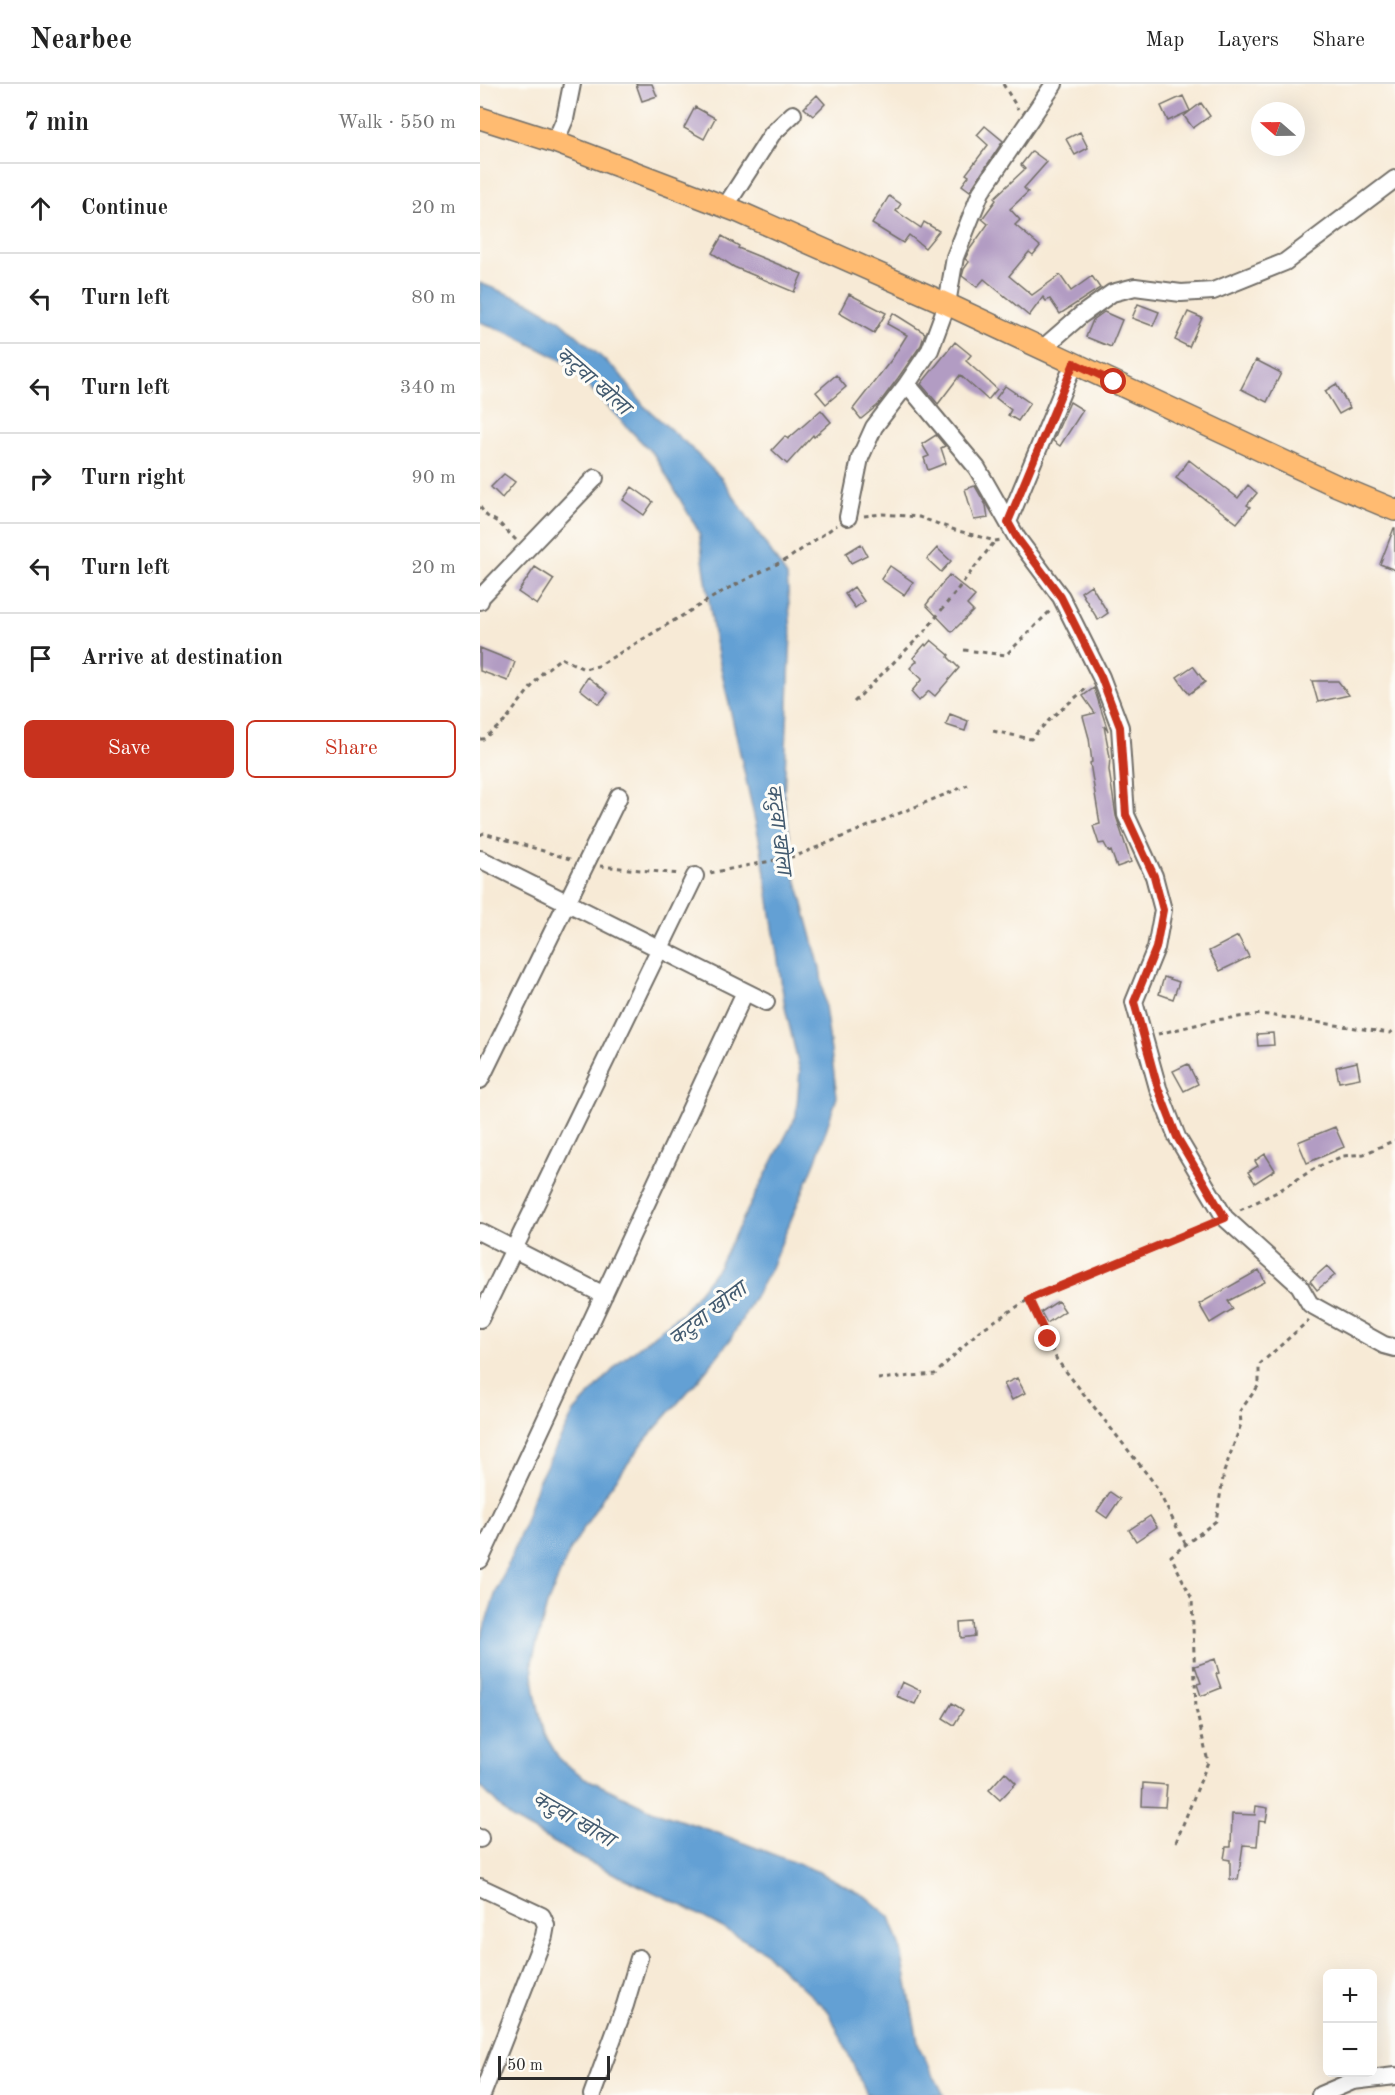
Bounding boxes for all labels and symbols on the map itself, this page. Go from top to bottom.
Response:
north arrow [1251,102,1305,156]
water label: कटुवा खोला [551,341,639,423]
route start [1100,368,1126,394]
water label: कटुवा खोला [761,783,798,880]
water label: कटुवा खोला [664,1274,755,1351]
route end [1034,1325,1060,1351]
water label: कटुवा खोला [528,1785,623,1855]
scale bar [498,2053,610,2080]

